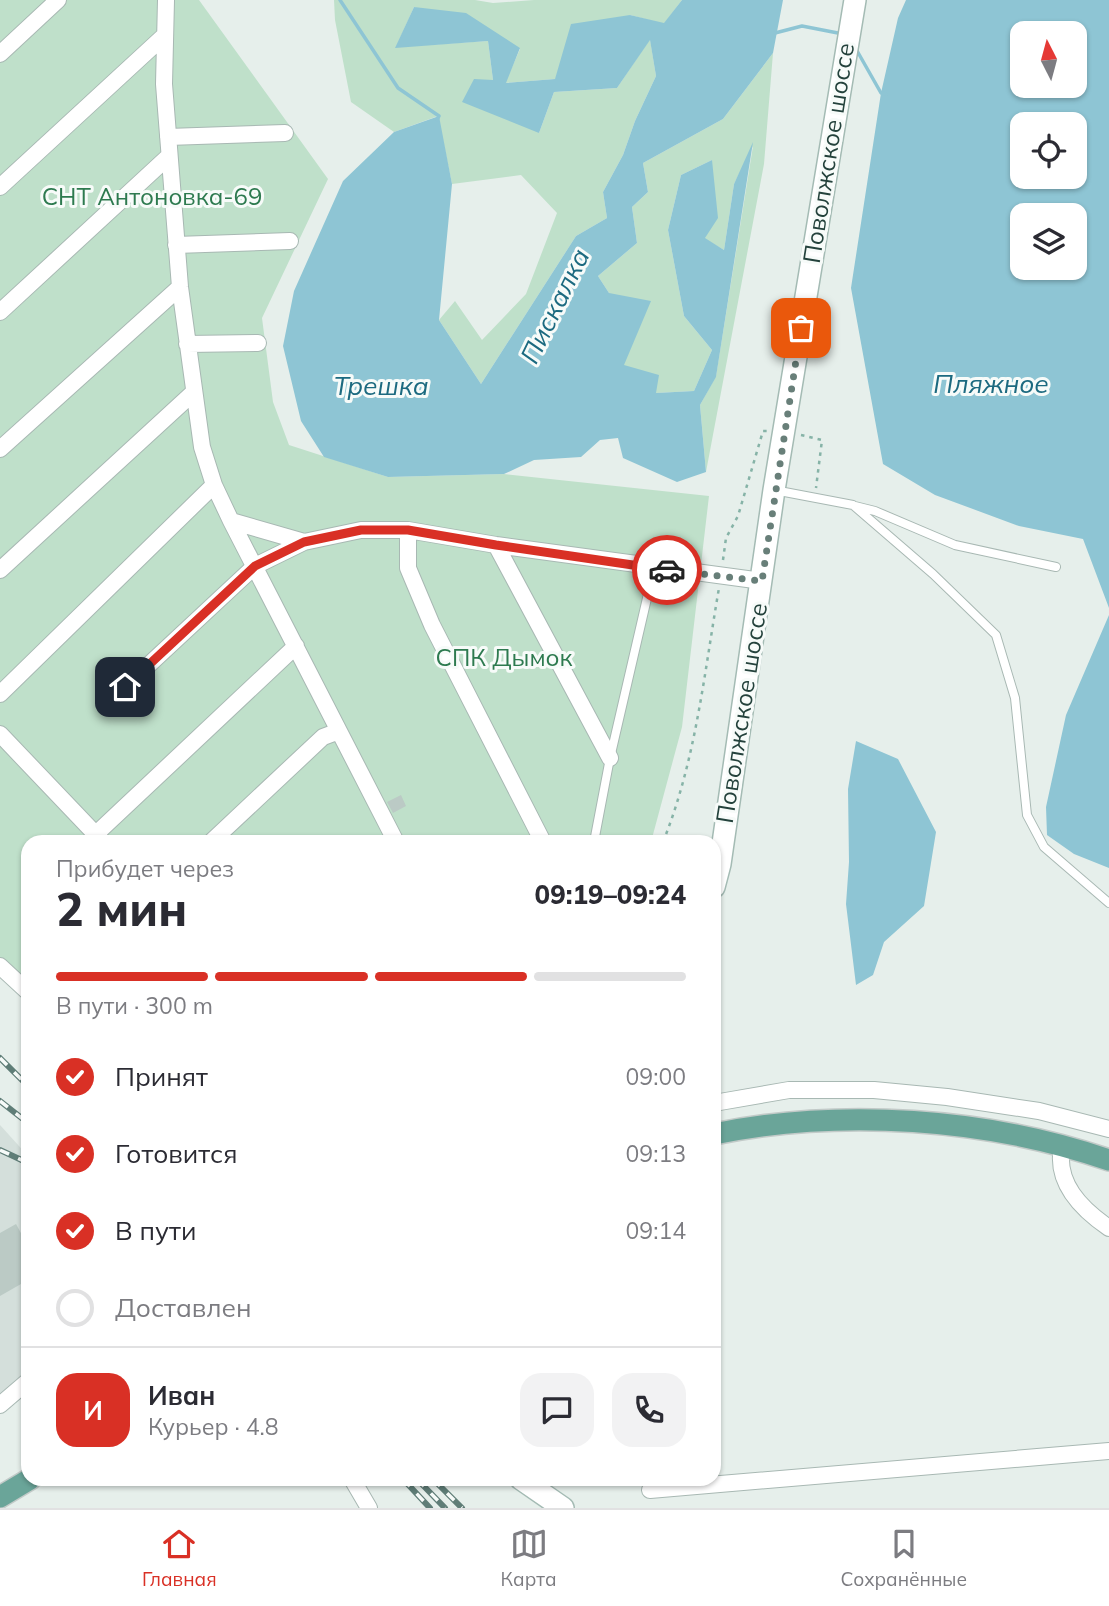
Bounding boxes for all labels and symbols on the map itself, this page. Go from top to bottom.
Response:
north arrow [1010,21,1087,98]
street label: Поволжское шоссе [796,41,860,265]
park label: СНТ Антоновка-69 [42,181,262,211]
water label: Пискалка [513,243,596,368]
pin [771,298,831,358]
water label: Пляжное [933,367,1049,400]
water label: Трешка [333,369,429,402]
courier [632,535,702,605]
street label: Поволжское шоссе [709,601,773,825]
park label: СПК Дымок [436,642,573,672]
pin [95,657,155,717]

